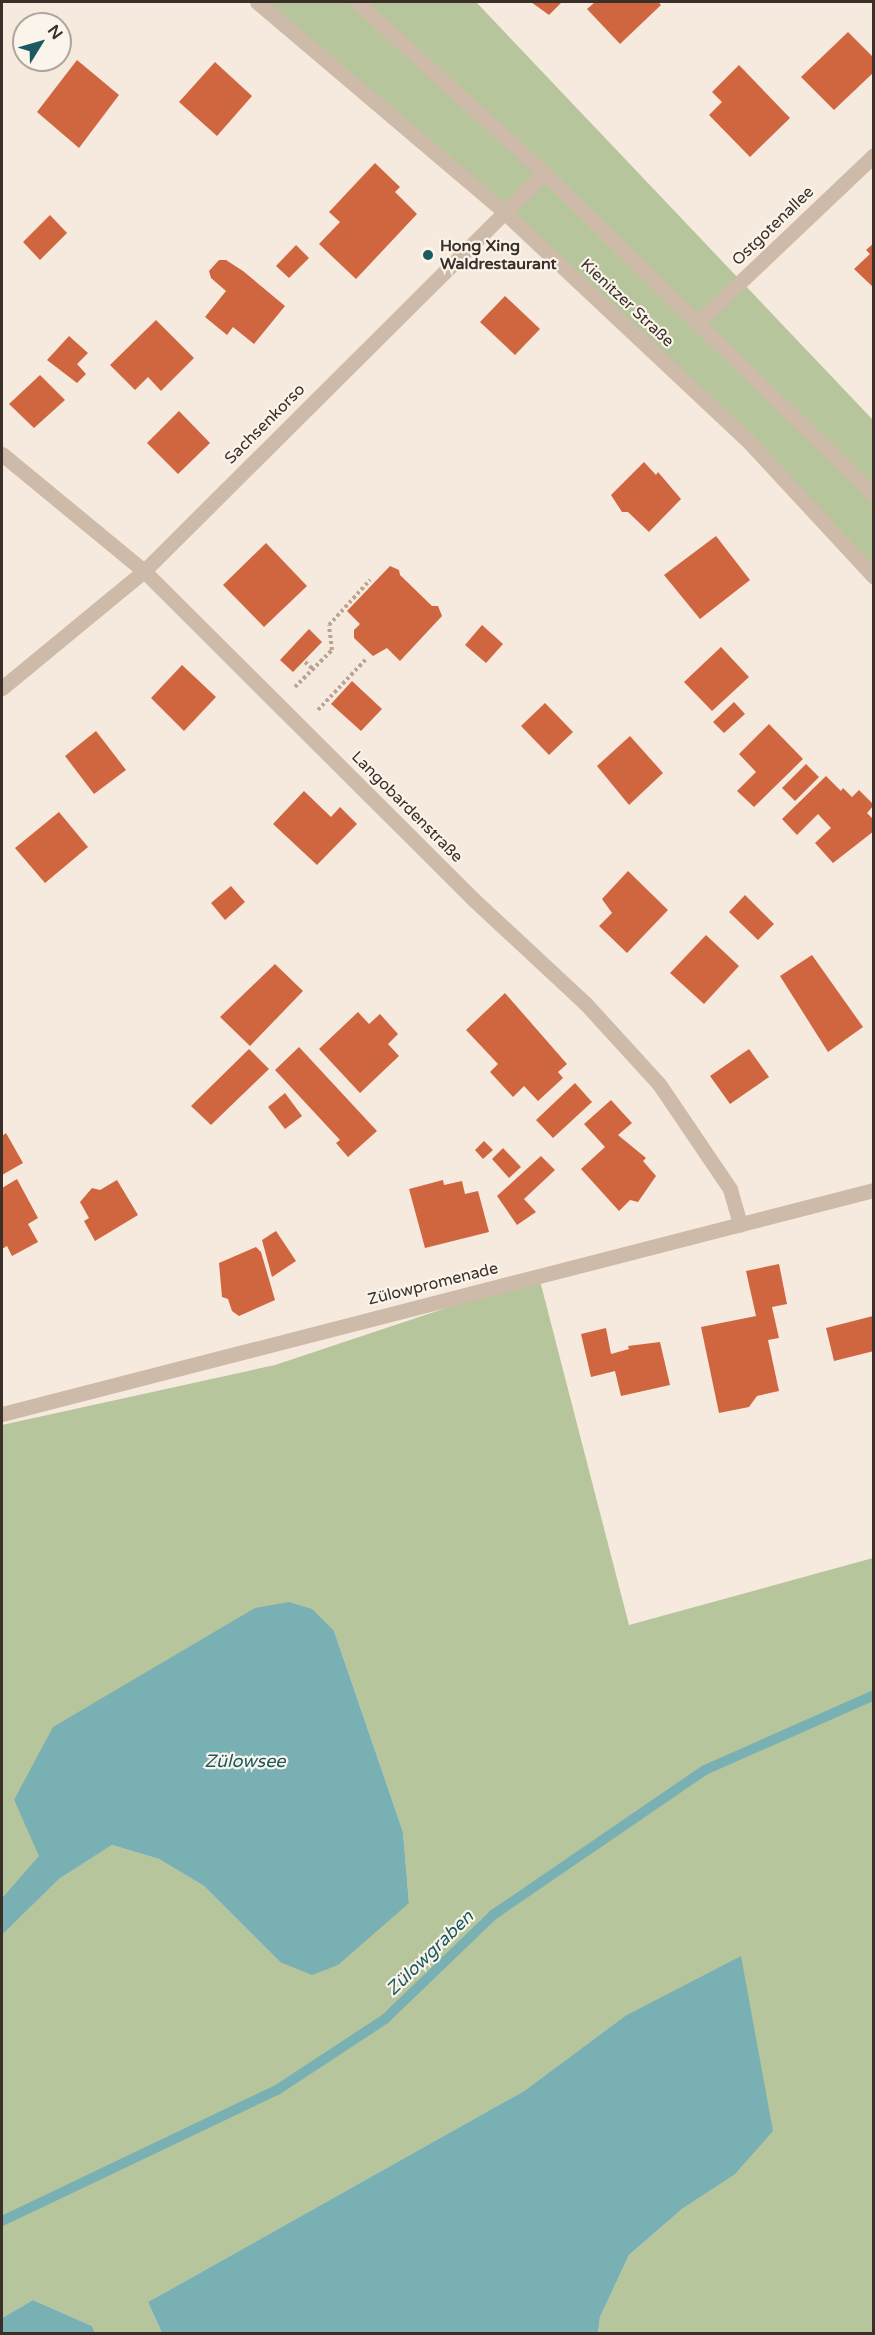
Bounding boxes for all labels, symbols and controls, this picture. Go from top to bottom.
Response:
north arrow [12,12,72,72]
text: N [43,21,67,44]
street label: Ostgotenallee [728,182,818,270]
place label: Hong Xing Waldrestaurant [440,236,557,274]
marker: Hong Xing Waldrestaurant [421,248,435,262]
street label: Kienitzer Straße [576,255,678,351]
street label: Sachsenkorso [221,380,309,468]
street label: Langobardenstraße [347,747,467,867]
street label: Zülowpromenade [366,1259,500,1309]
water label: Zülowsee [204,1750,286,1772]
water label: Zülowgraben [382,1906,478,2000]

